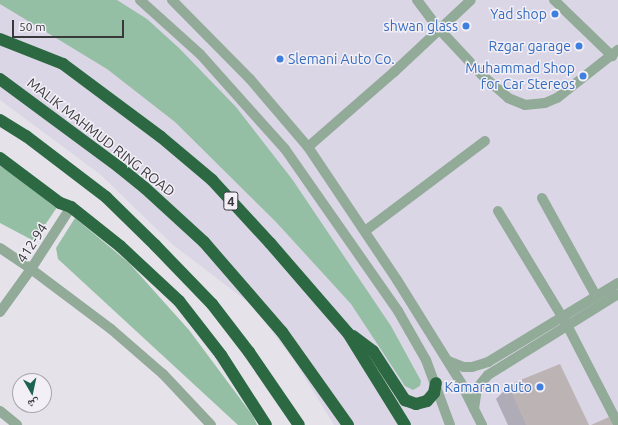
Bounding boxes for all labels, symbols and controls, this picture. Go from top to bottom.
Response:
place label: Yad shop [490,6,547,22]
marker: Yad shop [550,9,560,19]
scale bar [14,12,126,38]
place label: shwan glass [384,18,458,34]
text: 50 m [19,20,46,33]
marker: shwan glass [461,21,471,31]
place label: Rzgar garage [489,38,571,54]
marker: Rzgar garage [574,41,584,51]
place label: Slemani Auto Co. [288,51,395,67]
marker: Slemani Auto Co. [275,54,285,64]
place label: Muhammad Shop for Car Stereos [465,60,575,92]
marker: Muhammad Shop for Car Stereos [578,71,588,81]
street label: MALIK MAHMUD RING ROAD [24,74,178,200]
road number: 4 [223,190,239,212]
street label: 412-94 [13,220,51,266]
north arrow [12,373,52,413]
place label: Kamaran auto [444,379,532,395]
marker: Kamaran auto [535,382,545,392]
text: ش [27,397,40,411]

